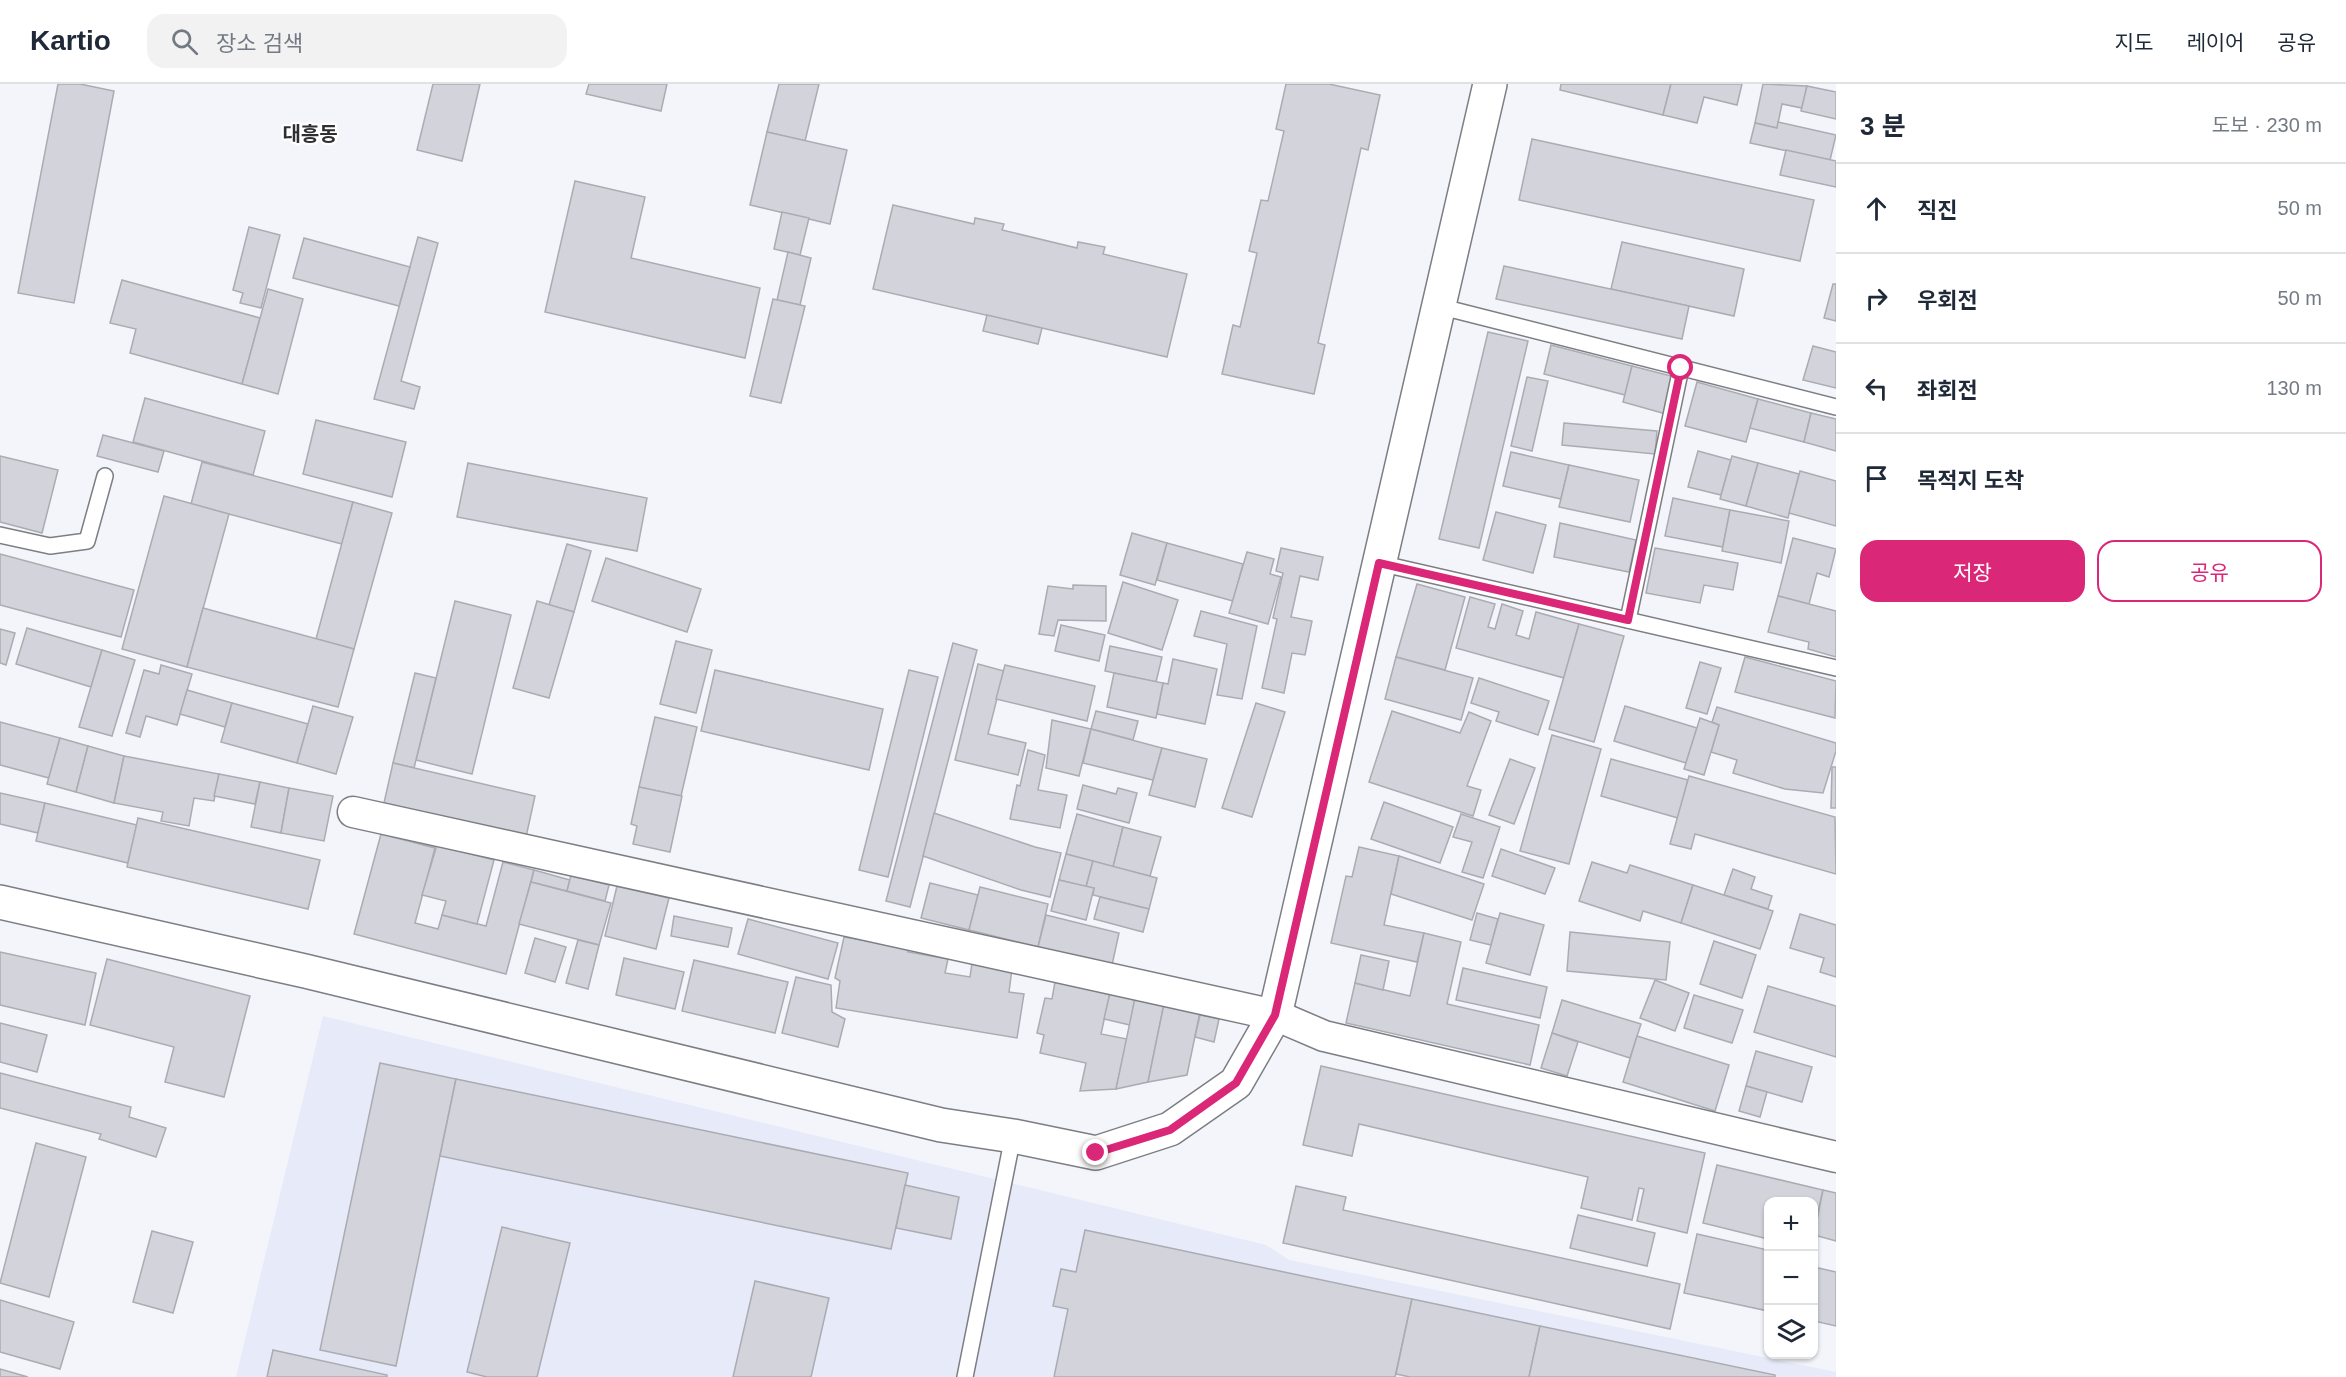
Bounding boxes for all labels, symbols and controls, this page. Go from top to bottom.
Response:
search box [147,14,567,68]
text: Kartio [30,25,111,56]
icon: search [168,25,201,58]
text: 장소 검색 [216,31,303,56]
text: 지도 [2115,31,2153,54]
text: 레이어 [2186,31,2244,54]
text: 공유 [2277,31,2316,54]
text: 3 분 [1860,111,1906,141]
text: 도보 · 230 m [2212,114,2322,136]
district label: 대흥동 [282,123,338,145]
icon: ahead [1860,192,1893,225]
text: 50 m [2278,197,2322,219]
text: 직진 [1917,198,1957,223]
icon: right [1860,282,1893,315]
text: 50 m [2278,287,2322,309]
text: 우회전 [1917,288,1978,313]
route start [1667,354,1693,380]
icon: left [1860,372,1893,405]
text: 130 m [2266,377,2322,399]
text: 좌회전 [1917,378,1978,403]
icon: arrive [1860,462,1893,495]
text: 목적지 도착 [1917,468,2024,493]
button: 저장 [1860,540,2085,602]
button: 공유 [2097,540,2322,602]
route end [1082,1139,1108,1165]
map controls [1764,1197,1818,1359]
button: + [1764,1197,1818,1251]
button: − [1764,1251,1818,1305]
button: layers [1764,1305,1818,1359]

